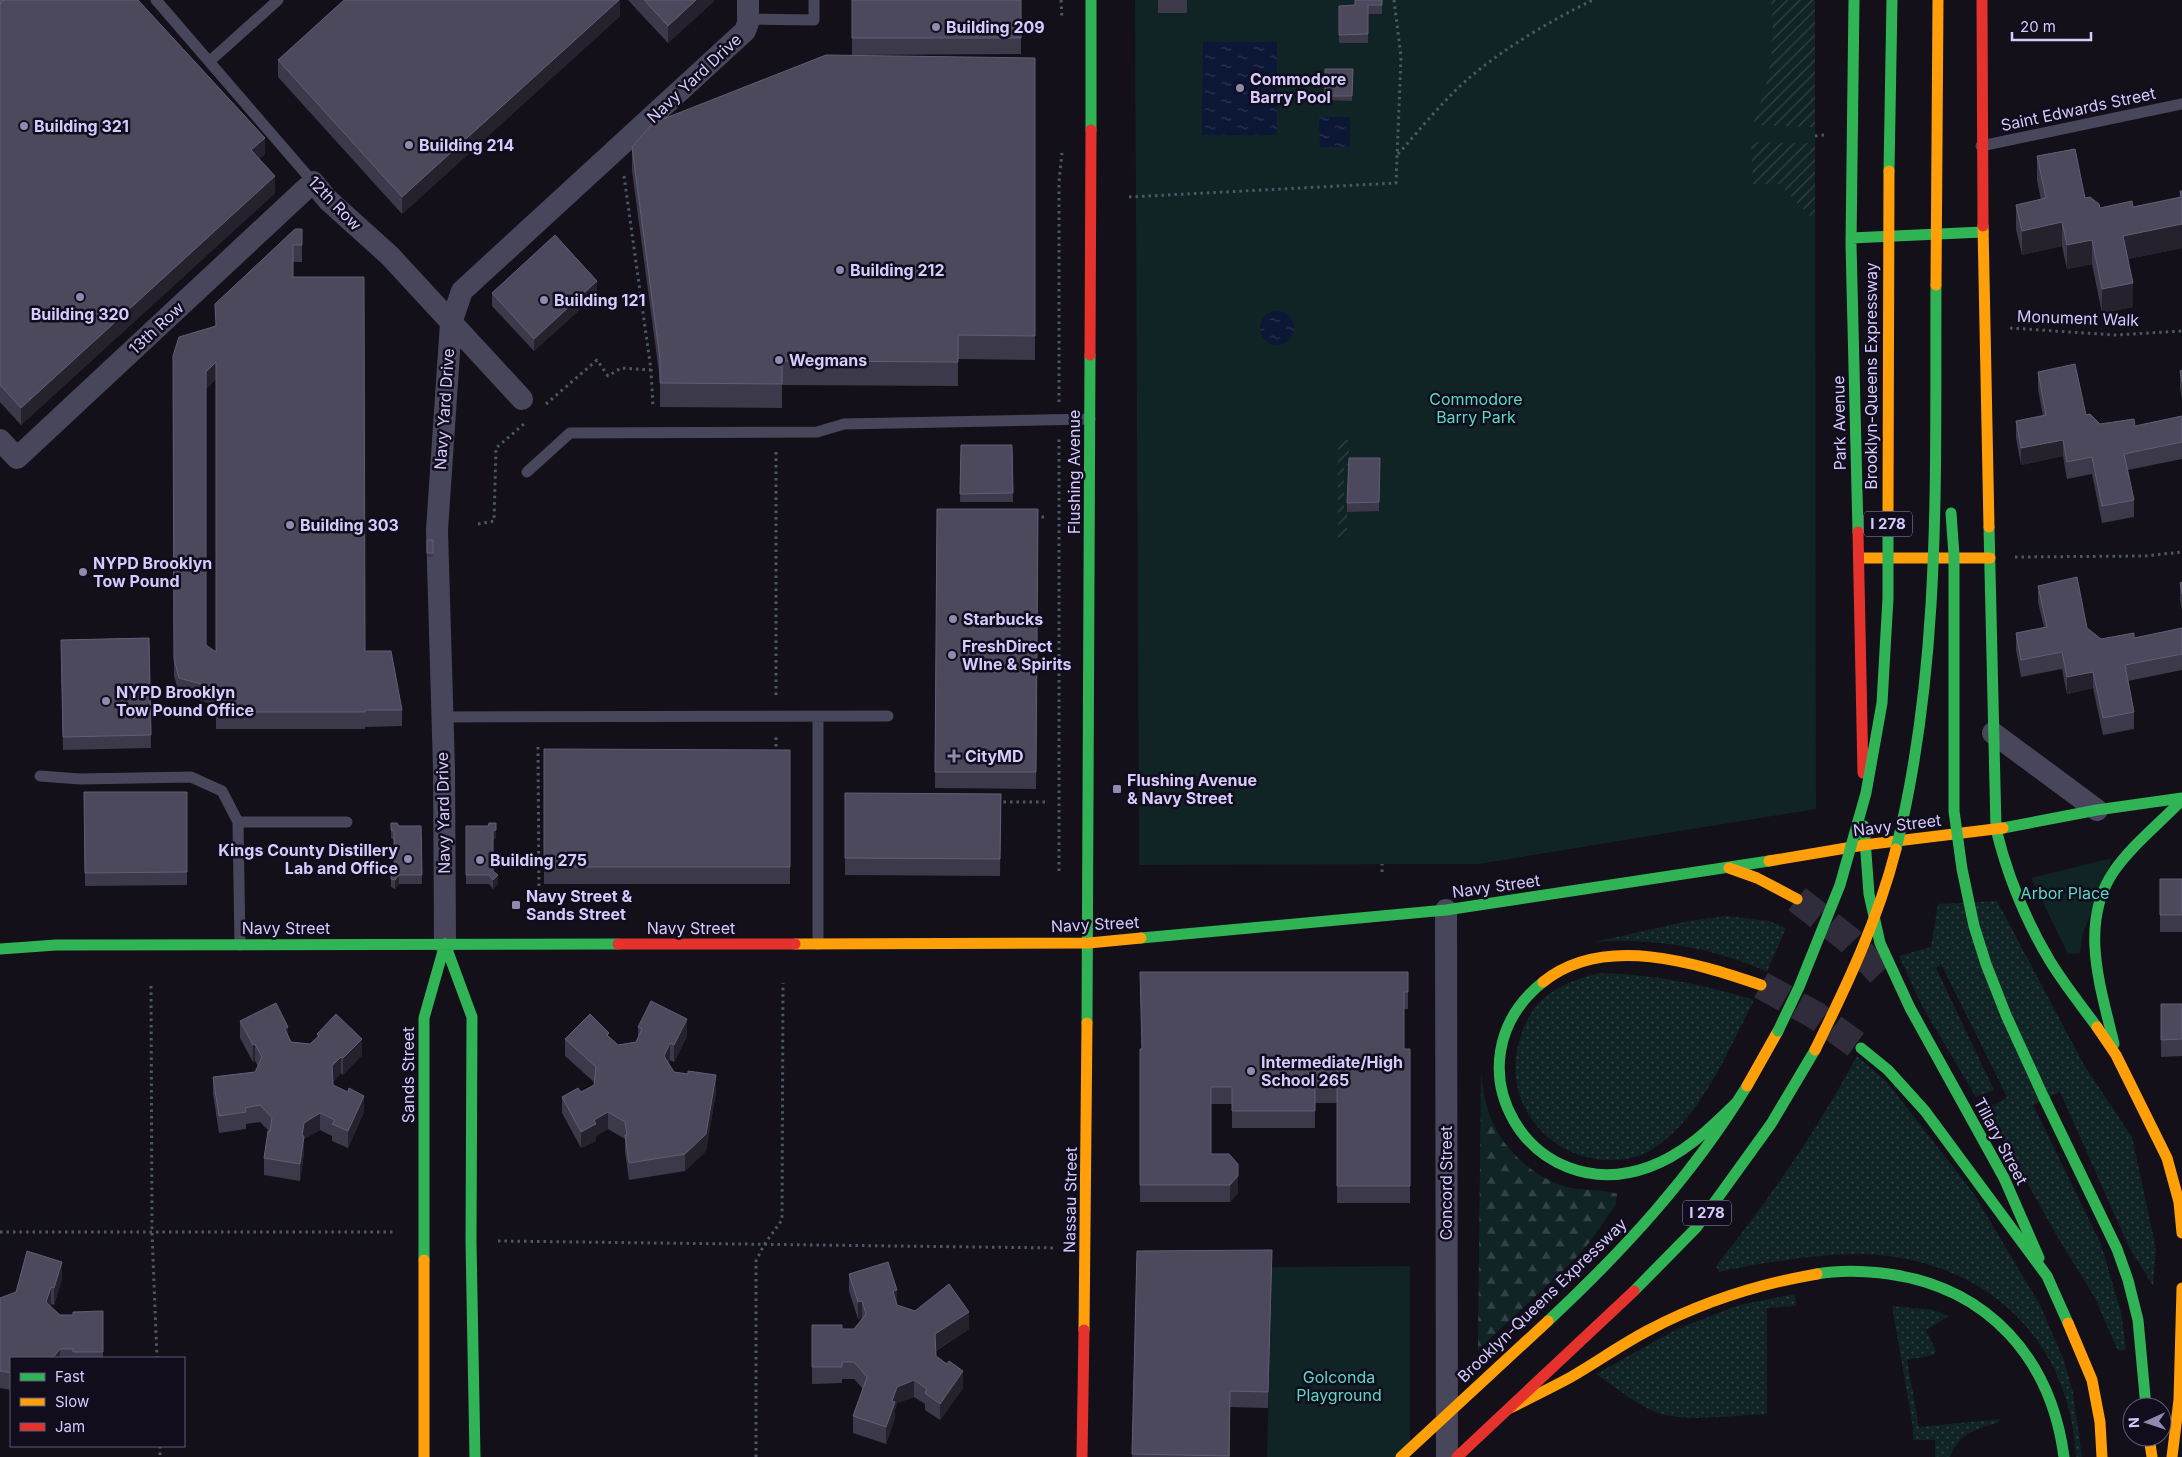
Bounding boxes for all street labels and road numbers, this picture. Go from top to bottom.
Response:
street label: Navy Yard Drive [643,29,745,127]
street label: Saint Edwards Street [1999,83,2157,135]
street label: 12th Row [304,172,366,234]
street label: Brooklyn-Queens Expressway [1861,262,1881,490]
street label: 13th Row [124,297,188,359]
street label: Monument Walk [2017,306,2140,330]
street label: Navy Yard Drive [430,348,458,470]
street label: Park Avenue [1828,375,1850,471]
street label: Flushing Avenue [1064,410,1084,534]
road number: I 278 [1864,512,1912,536]
street label: Navy Yard Drive [432,752,454,874]
street label: Navy Street [1852,810,1942,840]
street label: Navy Street [1451,870,1541,902]
street label: Navy Street [1050,912,1140,936]
street label: Navy Street [242,918,330,938]
street label: Navy Street [647,918,735,938]
street label: Sands Street [398,1027,418,1123]
street label: Tillary Street [1970,1094,2032,1188]
street label: Concord Street [1436,1126,1456,1240]
street label: Nassau Street [1059,1147,1081,1253]
road number: I 278 [1683,1200,1731,1226]
street label: Brooklyn-Queens Expressway [1453,1214,1631,1386]

